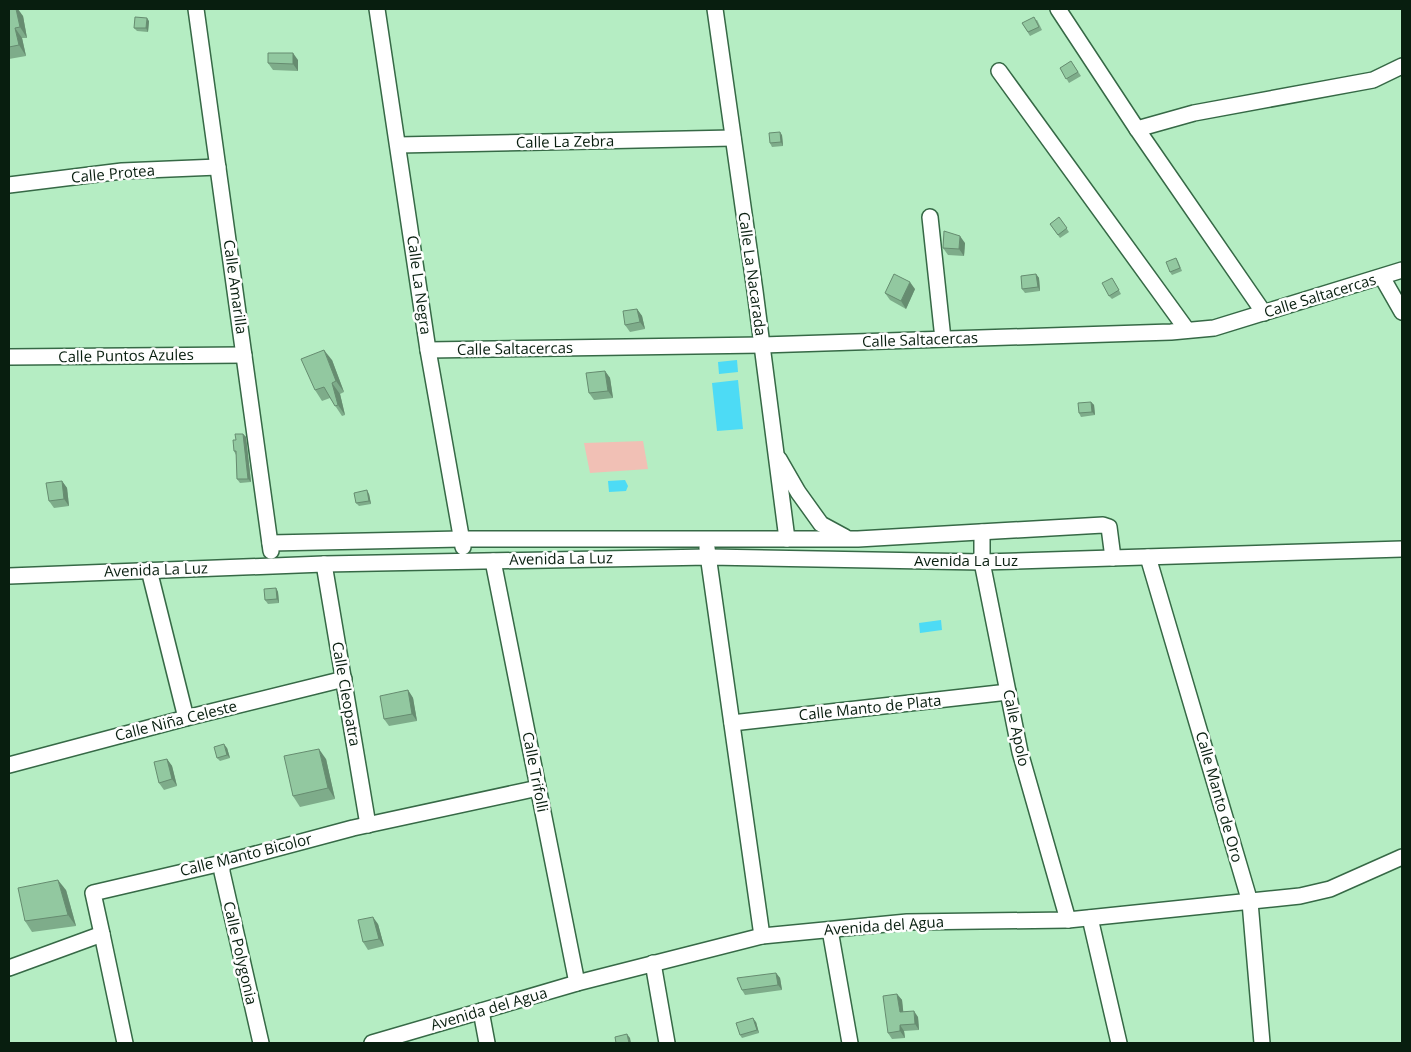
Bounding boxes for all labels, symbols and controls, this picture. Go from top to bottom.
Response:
street label: Calle La Zebra [516,130,614,152]
street label: Calle Protea [70,159,156,187]
street label: Calle La Nacarada [734,211,772,337]
street label: Calle La Negra [403,234,437,336]
street label: Calle Amarilla [219,238,253,335]
street label: Calle Saltacercas [1261,269,1378,322]
street label: Calle Saltacercas [862,327,978,351]
street label: Calle Saltacercas [457,337,573,359]
street label: Calle Puntos Azules [58,344,194,366]
street label: Avenida La Luz [509,547,613,569]
street label: Avenida La Luz [914,550,1018,570]
street label: Avenida La Luz [104,557,208,581]
street label: Calle Cleopatra [328,640,366,748]
street label: Calle Apolo [999,687,1035,768]
street label: Calle Manto de Plata [798,690,942,724]
street label: Calle Niña Celeste [113,695,239,745]
street label: Calle Manto de Oro [1192,729,1248,865]
street label: Calle Trifolli [518,730,554,814]
street label: Calle Manto Bicolor [178,828,314,880]
street label: Calle Polygonia [219,899,263,1006]
street label: Avenida del Agua [823,911,945,939]
street label: Avenida del Agua [428,982,549,1034]

